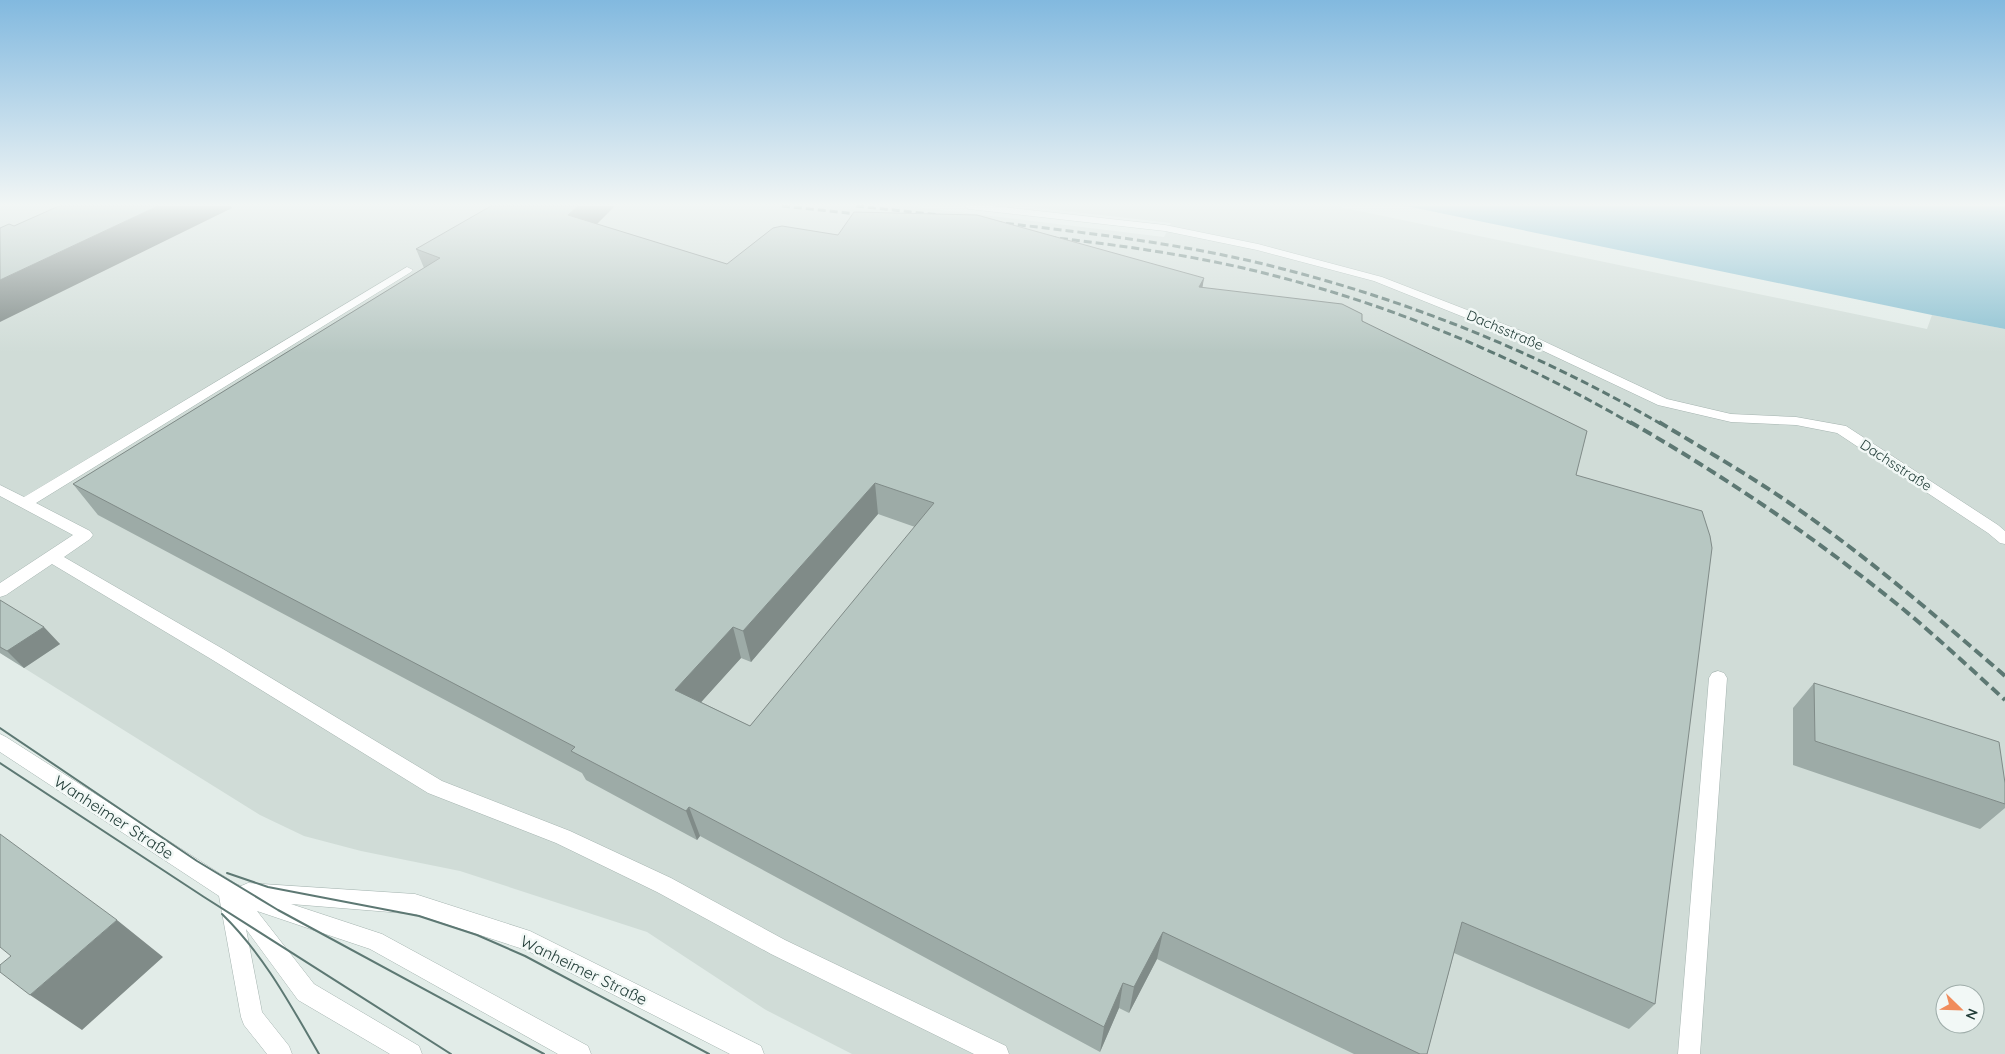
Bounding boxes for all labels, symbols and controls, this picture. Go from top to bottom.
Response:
street label: Dachsstraße [1464,306,1546,354]
street label: Dachsstraße [1857,435,1935,495]
street label: Wanheimer Straße [50,771,178,863]
street label: Wanheimer Straße [517,931,651,1009]
north arrow [1935,984,1985,1034]
text: N [1962,1006,1982,1022]

